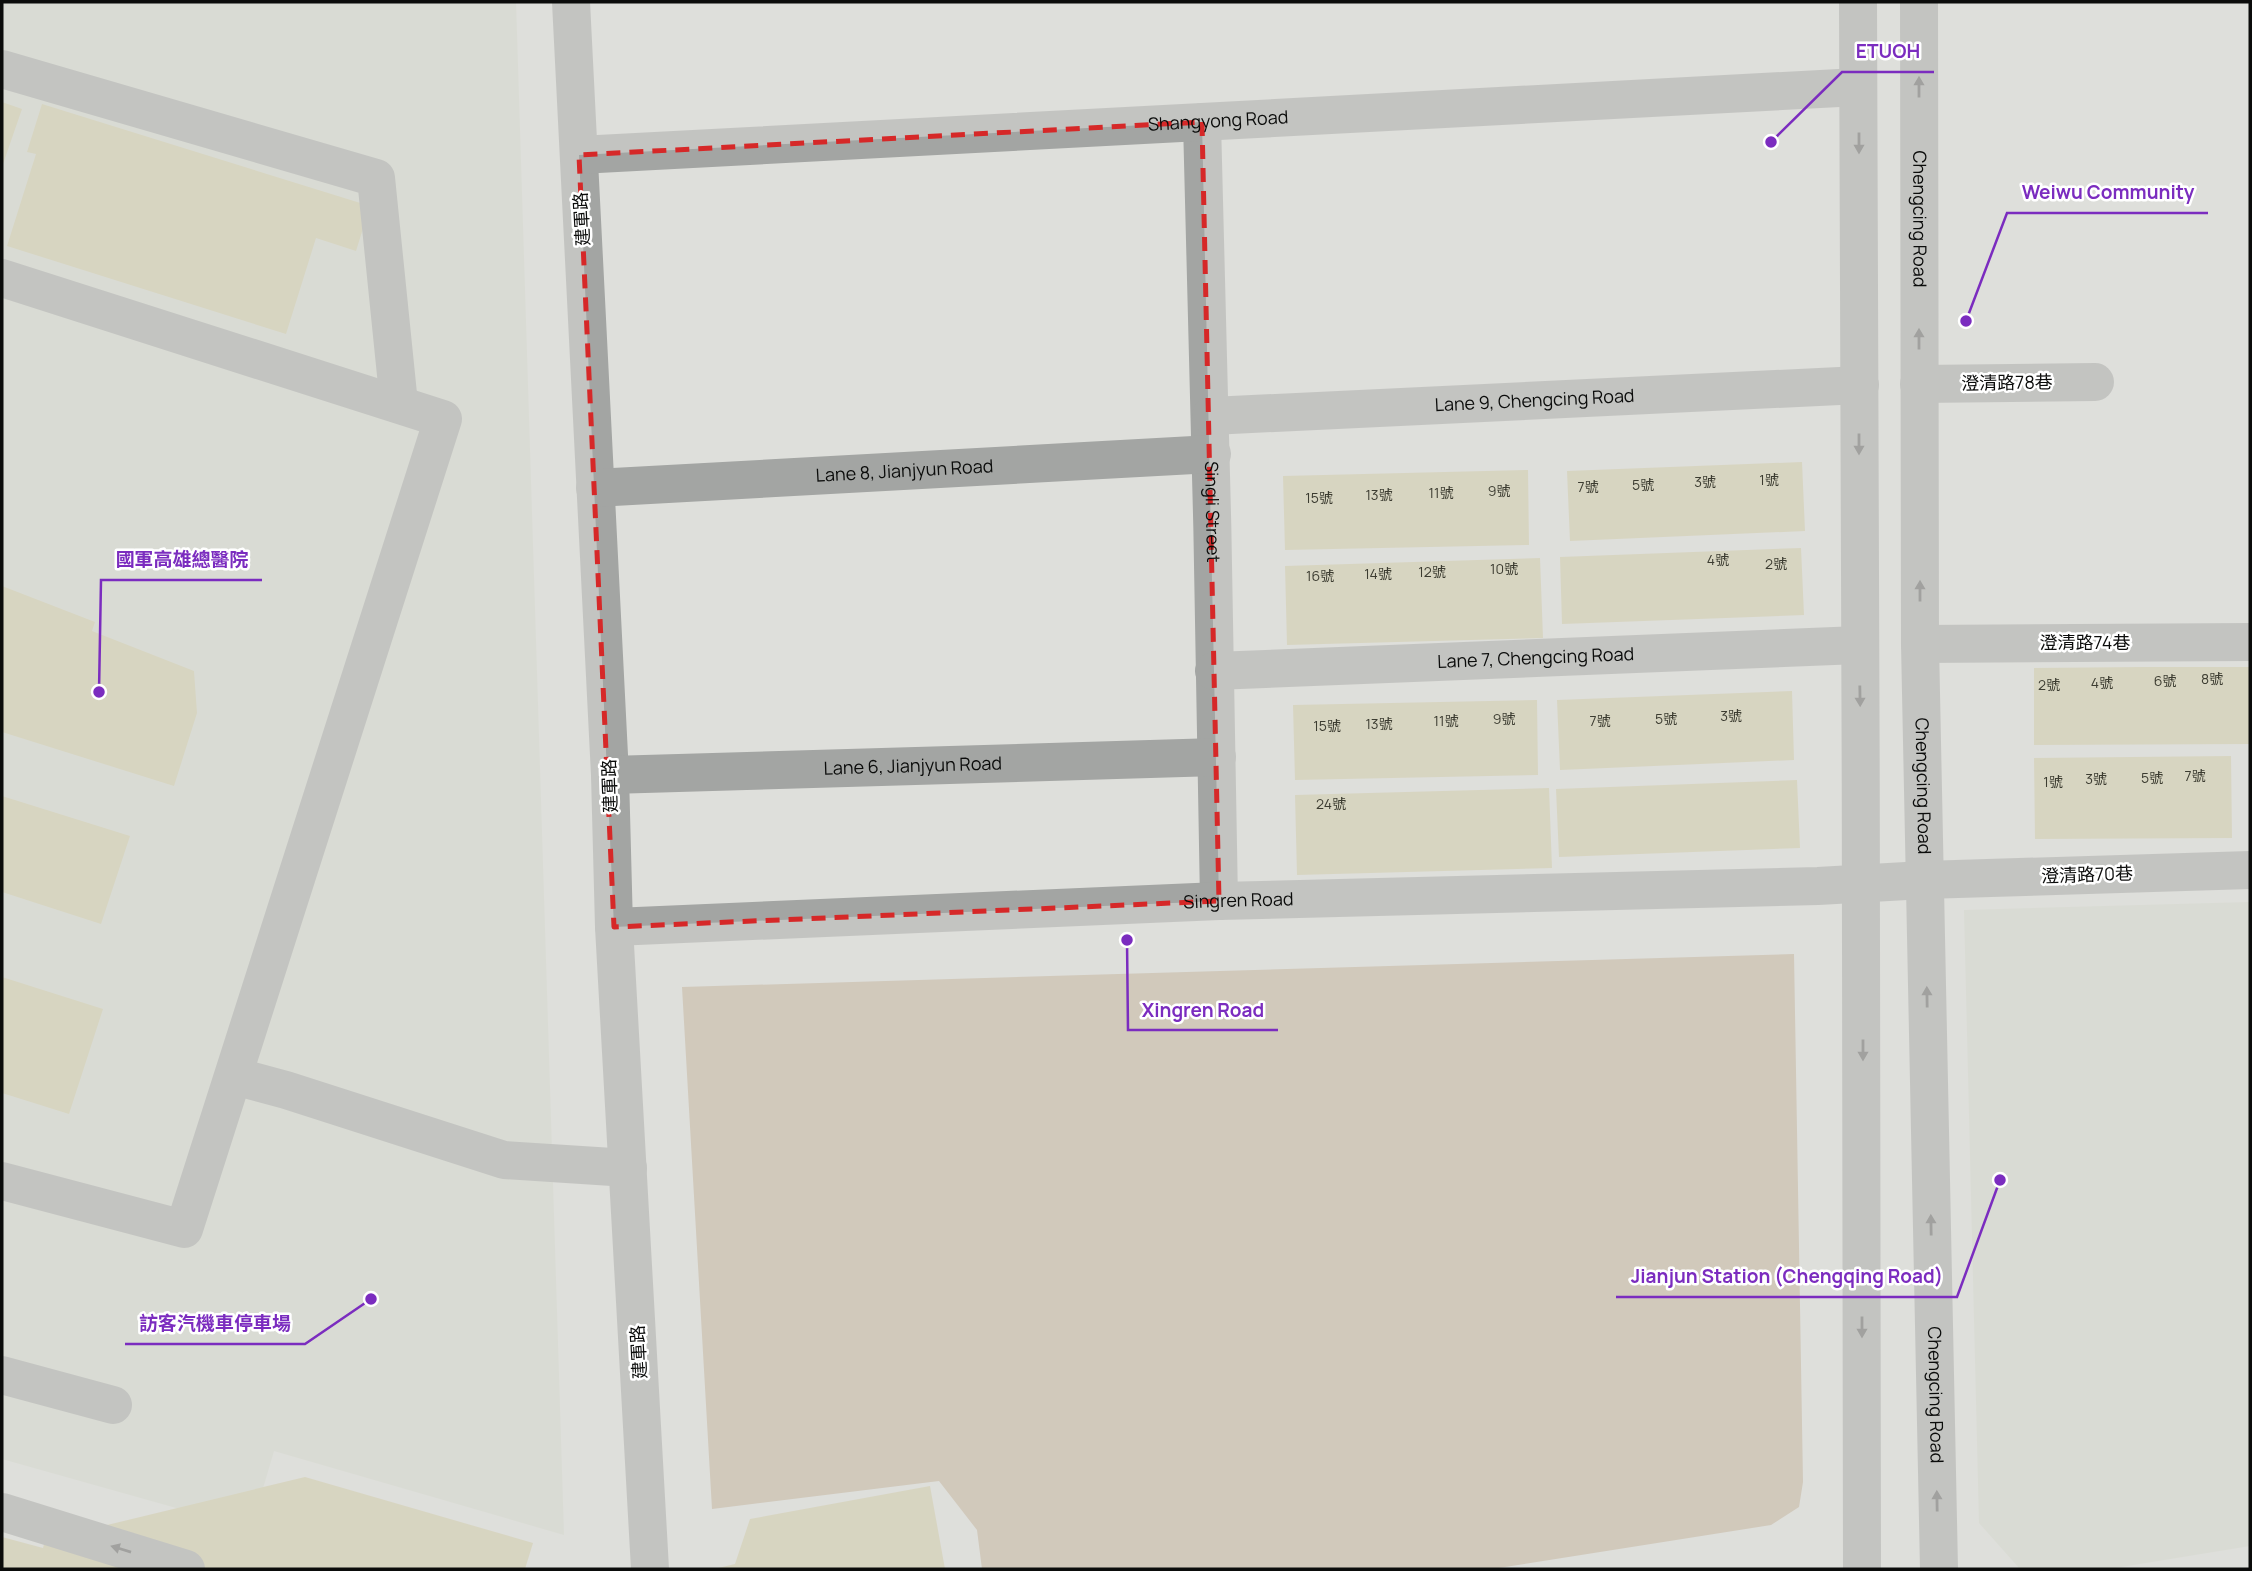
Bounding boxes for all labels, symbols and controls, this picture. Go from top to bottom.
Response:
callout: ETUOH [1842,32,1934,72]
text: ETUOH [1856,38,1920,64]
one-way arrow [1913,76,1925,98]
street label: Shangyong Road [1147,104,1289,136]
one-way arrow [1853,133,1865,155]
street label: Chengcing Road [1908,151,1932,287]
callout: Weiwu Community [2007,173,2208,213]
text: Weiwu Community [2022,179,2195,205]
street label: 建軍路 [568,191,594,247]
one-way arrow [1913,328,1925,350]
street label: 澄清路78巷 [1961,369,2053,395]
street label: Lane 9, Chengcing Road [1434,383,1635,416]
one-way arrow [1853,434,1865,456]
street label: Lane 8, Jianjyun Road [815,453,994,487]
street label: Singli Street [1200,461,1226,563]
house number: 1號 [1759,470,1779,489]
house number: 3號 [1694,472,1716,491]
house number: 5號 [1632,475,1654,494]
house number: 7號 [1577,477,1599,496]
house number: 9號 [1488,481,1510,500]
house number: 11號 [1429,483,1453,502]
house number: 13號 [1365,485,1393,504]
house number: 15號 [1305,488,1333,507]
callout: 國軍高雄總醫院 [101,540,262,580]
text: 國軍高雄總醫院 [115,546,249,572]
house number: 4號 [1707,550,1729,569]
house number: 2號 [1765,554,1787,573]
house number: 10號 [1490,559,1518,578]
house number: 12號 [1418,562,1446,581]
house number: 14號 [1364,564,1392,583]
house number: 16號 [1306,566,1334,585]
one-way arrow [1914,580,1926,602]
street label: 澄清路74巷 [2040,630,2130,654]
street label: Lane 7, Chengcing Road [1437,641,1635,673]
house number: 8號 [2201,669,2223,688]
house number: 6號 [2154,671,2176,690]
house number: 4號 [2091,673,2113,692]
house number: 2號 [2038,675,2060,694]
one-way arrow [1854,686,1866,708]
house number: 3號 [1720,706,1742,725]
house number: 9號 [1493,709,1515,728]
house number: 5號 [1655,709,1677,728]
house number: 11號 [1434,711,1458,730]
house number: 7號 [1589,711,1611,730]
house number: 13號 [1365,714,1393,733]
house number: 15號 [1313,716,1341,735]
street label: Chengcing Road [1911,717,1937,855]
street label: Lane 6, Jianjyun Road [823,750,1002,780]
street label: 建軍路 [596,759,622,813]
house number: 7號 [2184,766,2206,785]
house number: 5號 [2141,768,2163,787]
house number: 3號 [2085,769,2107,788]
house number: 1號 [2043,772,2063,791]
house number: 24號 [1316,794,1346,813]
street label: 澄清路70巷 [2041,860,2133,888]
street label: Singren Road [1183,886,1294,914]
one-way arrow [1921,986,1932,1008]
callout: Xingren Road [1128,990,1278,1030]
text: Xingren Road [1142,997,1264,1023]
one-way arrow [1857,1040,1869,1062]
one-way arrow [1926,1213,1937,1235]
callout: Jianjun Station (Chengqing Road) [1616,1257,1957,1297]
text: Jianjun Station (Chengqing Road) [1631,1263,1943,1289]
callout: 訪客汽機車停車場 [125,1304,305,1344]
text: 訪客汽機車停車場 [139,1310,291,1336]
one-way arrow [1856,1316,1868,1338]
street label: 建軍路 [625,1324,651,1380]
street label: Chengcing Road [1923,1326,1950,1463]
one-way arrow [1931,1490,1943,1512]
one-way arrow [111,1543,132,1554]

